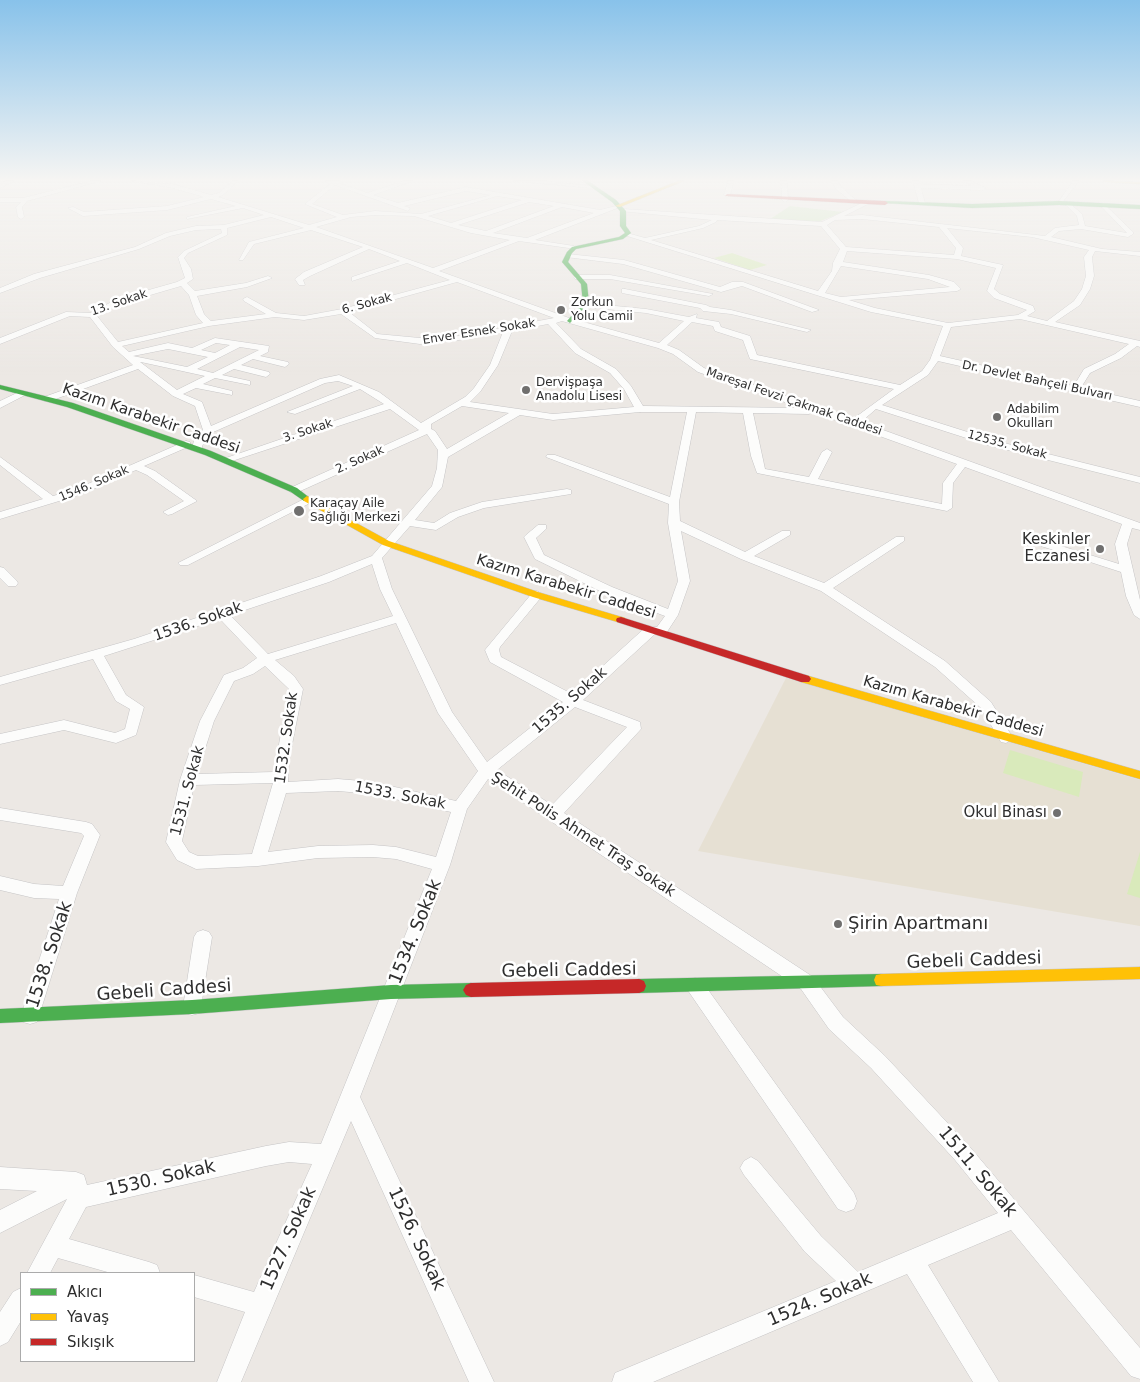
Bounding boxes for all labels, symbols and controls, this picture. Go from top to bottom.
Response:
street label: 13. Sokak [89,287,149,319]
street label: 6. Sokak [340,290,394,318]
place label: Zorkun Yolu Camii [571,296,633,324]
marker: Zorkun Yolu Camii [555,304,567,316]
street label: Enver Esnek Sokak [422,316,536,348]
street label: Dr. Devlet Bahçeli Bulvarı [961,358,1113,404]
street label: Mareşal Fevzi Çakmak Caddesi [704,365,884,439]
place label: Dervişpaşa Anadolu Lisesi [536,376,622,404]
street label: Kazım Karabekir Caddesi [60,380,242,458]
marker: Dervişpaşa Anadolu Lisesi [520,384,532,396]
place label: Adabilim Okulları [1007,403,1059,431]
marker: Adabilim Okulları [991,411,1003,423]
street label: 3. Sokak [281,416,335,446]
street label: 12535. Sokak [966,427,1048,463]
street label: 2. Sokak [334,443,386,477]
street label: 1546. Sokak [57,463,131,505]
place label: Karaçay Aile Sağlığı Merkezi [310,497,400,525]
marker: Karaçay Aile Sağlığı Merkezi [292,504,306,518]
place label: Keskinler Eczanesi [1022,531,1090,566]
marker: Keskinler Eczanesi [1094,543,1106,555]
street label: Kazım Karabekir Caddesi [474,551,658,623]
street label: 1536. Sokak [151,598,245,646]
street label: 1535. Sokak [529,664,611,738]
street label: Kazım Karabekir Caddesi [861,673,1045,741]
street label: 1532. Sokak [272,691,302,785]
street label: 1531. Sokak [167,744,209,838]
street label: Şehit Polis Ahmet Traş Sokak [488,769,678,901]
street label: 1533. Sokak [353,778,447,814]
place label: Okul Binası [963,804,1047,822]
marker: Okul Binası [1051,807,1063,819]
street label: 1534. Sokak [385,876,447,988]
street label: 1538. Sokak [23,899,77,1011]
place label: Şirin Apartmanı [848,913,988,935]
marker: Şirin Apartmanı [832,918,844,930]
street label: Gebeli Caddesi [906,948,1042,974]
street label: Gebeli Caddesi [501,959,637,983]
street label: Gebeli Caddesi [96,976,232,1006]
street label: 1511. Sokak [933,1122,1021,1222]
street label: 1530. Sokak [104,1156,218,1202]
street label: 1527. Sokak [257,1184,321,1294]
street label: 1526. Sokak [383,1184,449,1294]
street label: 1524. Sokak [765,1268,875,1332]
legend [20,1272,195,1362]
text: Akıcı [67,1283,103,1301]
text: Yavaş [67,1308,109,1326]
text: Sıkışık [67,1333,114,1351]

